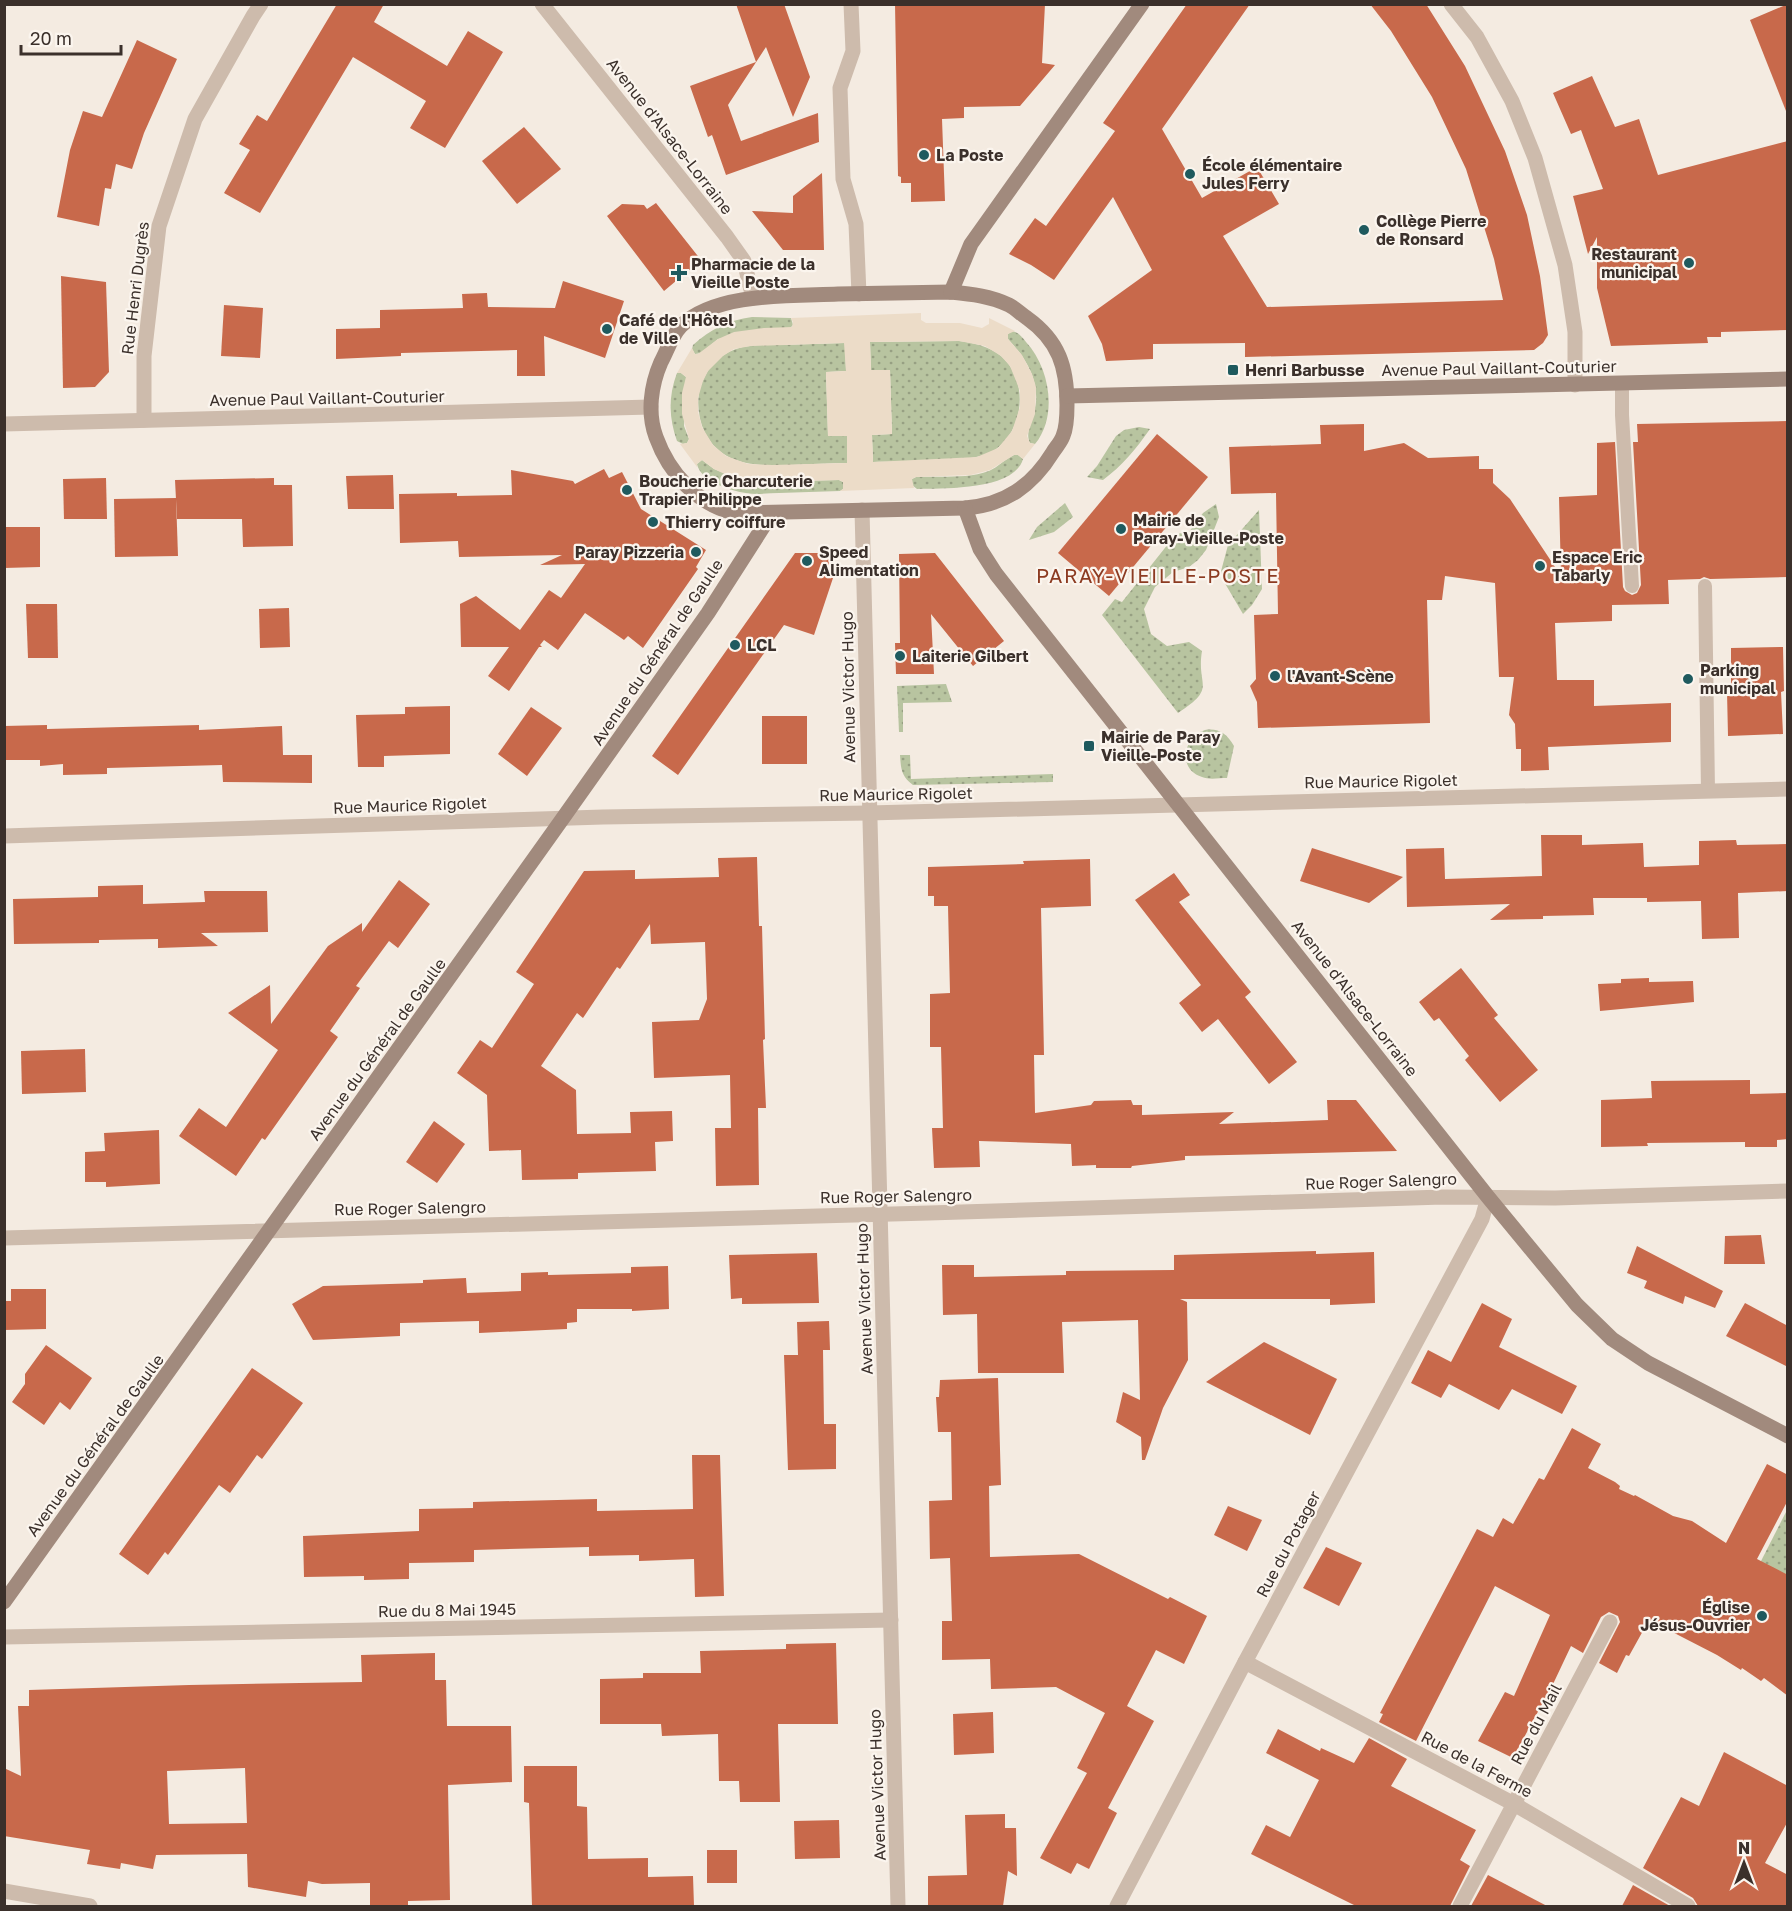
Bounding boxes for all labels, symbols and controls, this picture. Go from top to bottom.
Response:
scale bar [21,18,122,56]
text: 20 m [30,27,72,49]
street label: Avenue d'Alsace-Lorraine [603,54,737,218]
place label: La Poste [936,145,1003,165]
marker: La Poste [917,148,931,162]
place label: École élémentaire Jules Ferry [1202,155,1342,193]
marker: École élémentaire Jules Ferry [1183,167,1197,181]
place label: Collège Pierre de Ronsard [1376,211,1487,249]
street label: Rue Henri Dugrès [117,220,153,356]
marker: Collège Pierre de Ronsard [1357,223,1371,237]
place label: Restaurant municipal [1591,244,1678,282]
place label: Pharmacie de la Vieille Poste [691,254,815,292]
marker: Restaurant municipal [1682,256,1696,270]
marker: Pharmacie de la Vieille Poste [672,266,686,280]
place label: Café de l'Hôtel de Ville [619,310,734,348]
marker: Café de l'Hôtel de Ville [600,322,614,336]
street label: Avenue Paul Vaillant-Couturier [1381,356,1617,380]
place label: Henri Barbusse [1245,360,1364,380]
marker: Henri Barbusse [1226,363,1240,377]
street label: Avenue Paul Vaillant-Couturier [209,386,445,410]
place label: Boucherie Charcuterie Trapier Philippe [639,471,813,509]
marker: Boucherie Charcuterie Trapier Philippe [620,483,634,497]
place label: Mairie de Paray-Vieille-Poste [1133,510,1284,548]
place label: Thierry coiffure [665,512,786,532]
marker: Thierry coiffure [646,515,660,529]
marker: Mairie de Paray-Vieille-Poste [1114,522,1128,536]
place label: Paray Pizzeria [575,542,684,562]
place label: Speed Alimentation [819,542,919,580]
marker: Paray Pizzeria [689,545,703,559]
place label: Espace Eric Tabarly [1552,547,1643,585]
marker: Speed Alimentation [800,554,814,568]
street label: Avenue du Général de Gaulle [587,555,727,749]
marker: Espace Eric Tabarly [1533,559,1547,573]
district label: PARAY-VIEILLE-POSTE [1036,563,1280,587]
street label: Avenue Victor Hugo [837,611,859,763]
place label: LCL [747,635,776,655]
marker: LCL [728,638,742,652]
place label: Laiterie Gilbert [912,646,1029,666]
marker: Laiterie Gilbert [893,649,907,663]
place label: Parking municipal [1700,660,1776,698]
place label: l'Avant-Scène [1287,666,1394,686]
marker: l'Avant-Scène [1268,669,1282,683]
marker: Parking municipal [1681,672,1695,686]
place label: Mairie de Paray Vieille-Poste [1101,727,1221,765]
marker: Mairie de Paray Vieille-Poste [1082,739,1096,753]
street label: Rue Maurice Rigolet [1304,770,1458,792]
street label: Rue Maurice Rigolet [819,783,973,805]
street label: Rue Maurice Rigolet [333,792,487,818]
street label: Avenue d'Alsace-Lorraine [1288,916,1422,1080]
street label: Avenue du Général de Gaulle [304,954,450,1144]
street label: Rue Roger Salengro [1305,1168,1457,1194]
street label: Rue Roger Salengro [820,1185,972,1207]
street label: Rue Roger Salengro [334,1197,486,1219]
street label: Avenue Victor Hugo [851,1223,877,1375]
street label: Avenue du Général de Gaulle [22,1350,168,1540]
street label: Rue du Potager [1252,1487,1324,1601]
place label: Église Jésus-Ouvrier [1640,1597,1750,1635]
street label: Rue du 8 Mai 1945 [378,1599,516,1621]
marker: Église Jésus-Ouvrier [1755,1609,1769,1623]
street label: Rue du Mail [1506,1680,1566,1768]
street label: Avenue Victor Hugo [864,1709,890,1861]
street label: Rue de la Ferme [1418,1726,1536,1802]
north arrow [1714,1833,1774,1893]
text: N [1738,1838,1750,1858]

